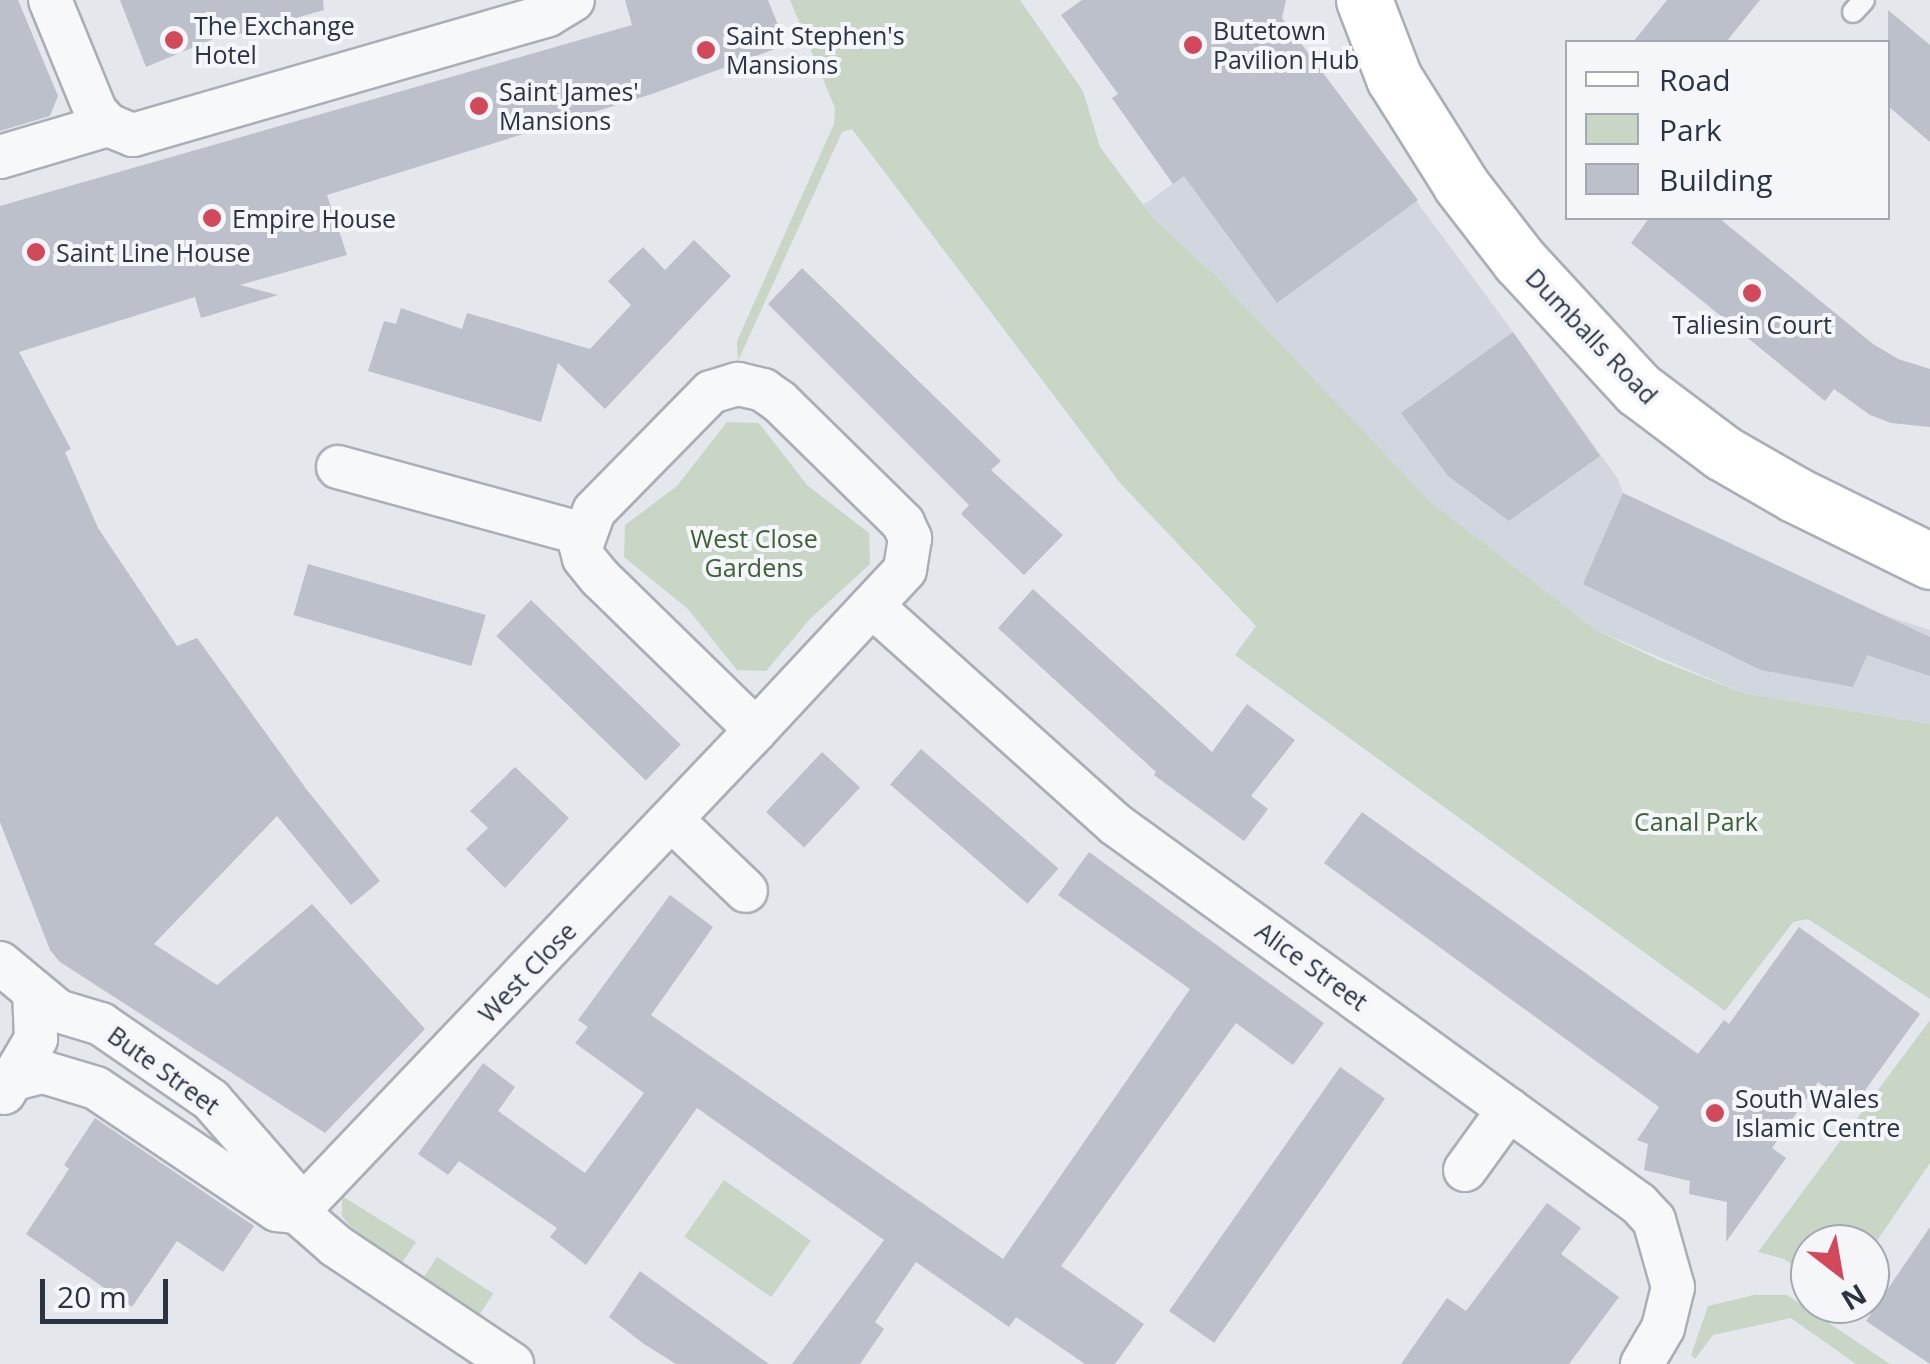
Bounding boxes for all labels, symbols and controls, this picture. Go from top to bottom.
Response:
place label: The Exchange Hotel [194,11,355,70]
place label: Butetown Pavilion Hub [1213,16,1359,75]
place label: Saint Stephen's Mansions [726,21,905,80]
marker: The Exchange Hotel [163,29,185,51]
marker: Butetown Pavilion Hub [1182,34,1204,56]
marker: Saint Stephen's Mansions [695,39,717,61]
legend [1565,40,1890,220]
text: Road [1659,59,1731,100]
place label: Saint James' Mansions [499,77,639,136]
marker: Saint James' Mansions [468,95,490,117]
text: Park [1659,109,1722,150]
text: Building [1659,159,1773,200]
place label: Empire House [232,203,396,233]
marker: Empire House [201,207,223,229]
place label: Saint Line House [56,237,251,267]
marker: Saint Line House [25,241,47,263]
street label: Dumballs Road [1520,262,1664,410]
marker: Taliesin Court [1741,282,1763,304]
place label: Taliesin Court [1672,309,1832,339]
park label: West Close Gardens [690,524,818,583]
park label: Canal Park [1634,806,1758,836]
street label: Alice Street [1250,915,1374,1017]
street label: West Close [472,916,582,1028]
street label: Bute Street [102,1019,226,1121]
place label: South Wales Islamic Centre [1735,1084,1900,1143]
marker: South Wales Islamic Centre [1704,1102,1726,1124]
north arrow [1790,1224,1890,1324]
scale bar [45,1259,172,1321]
text: 20 m [57,1276,127,1317]
text: N [1835,1276,1874,1320]

